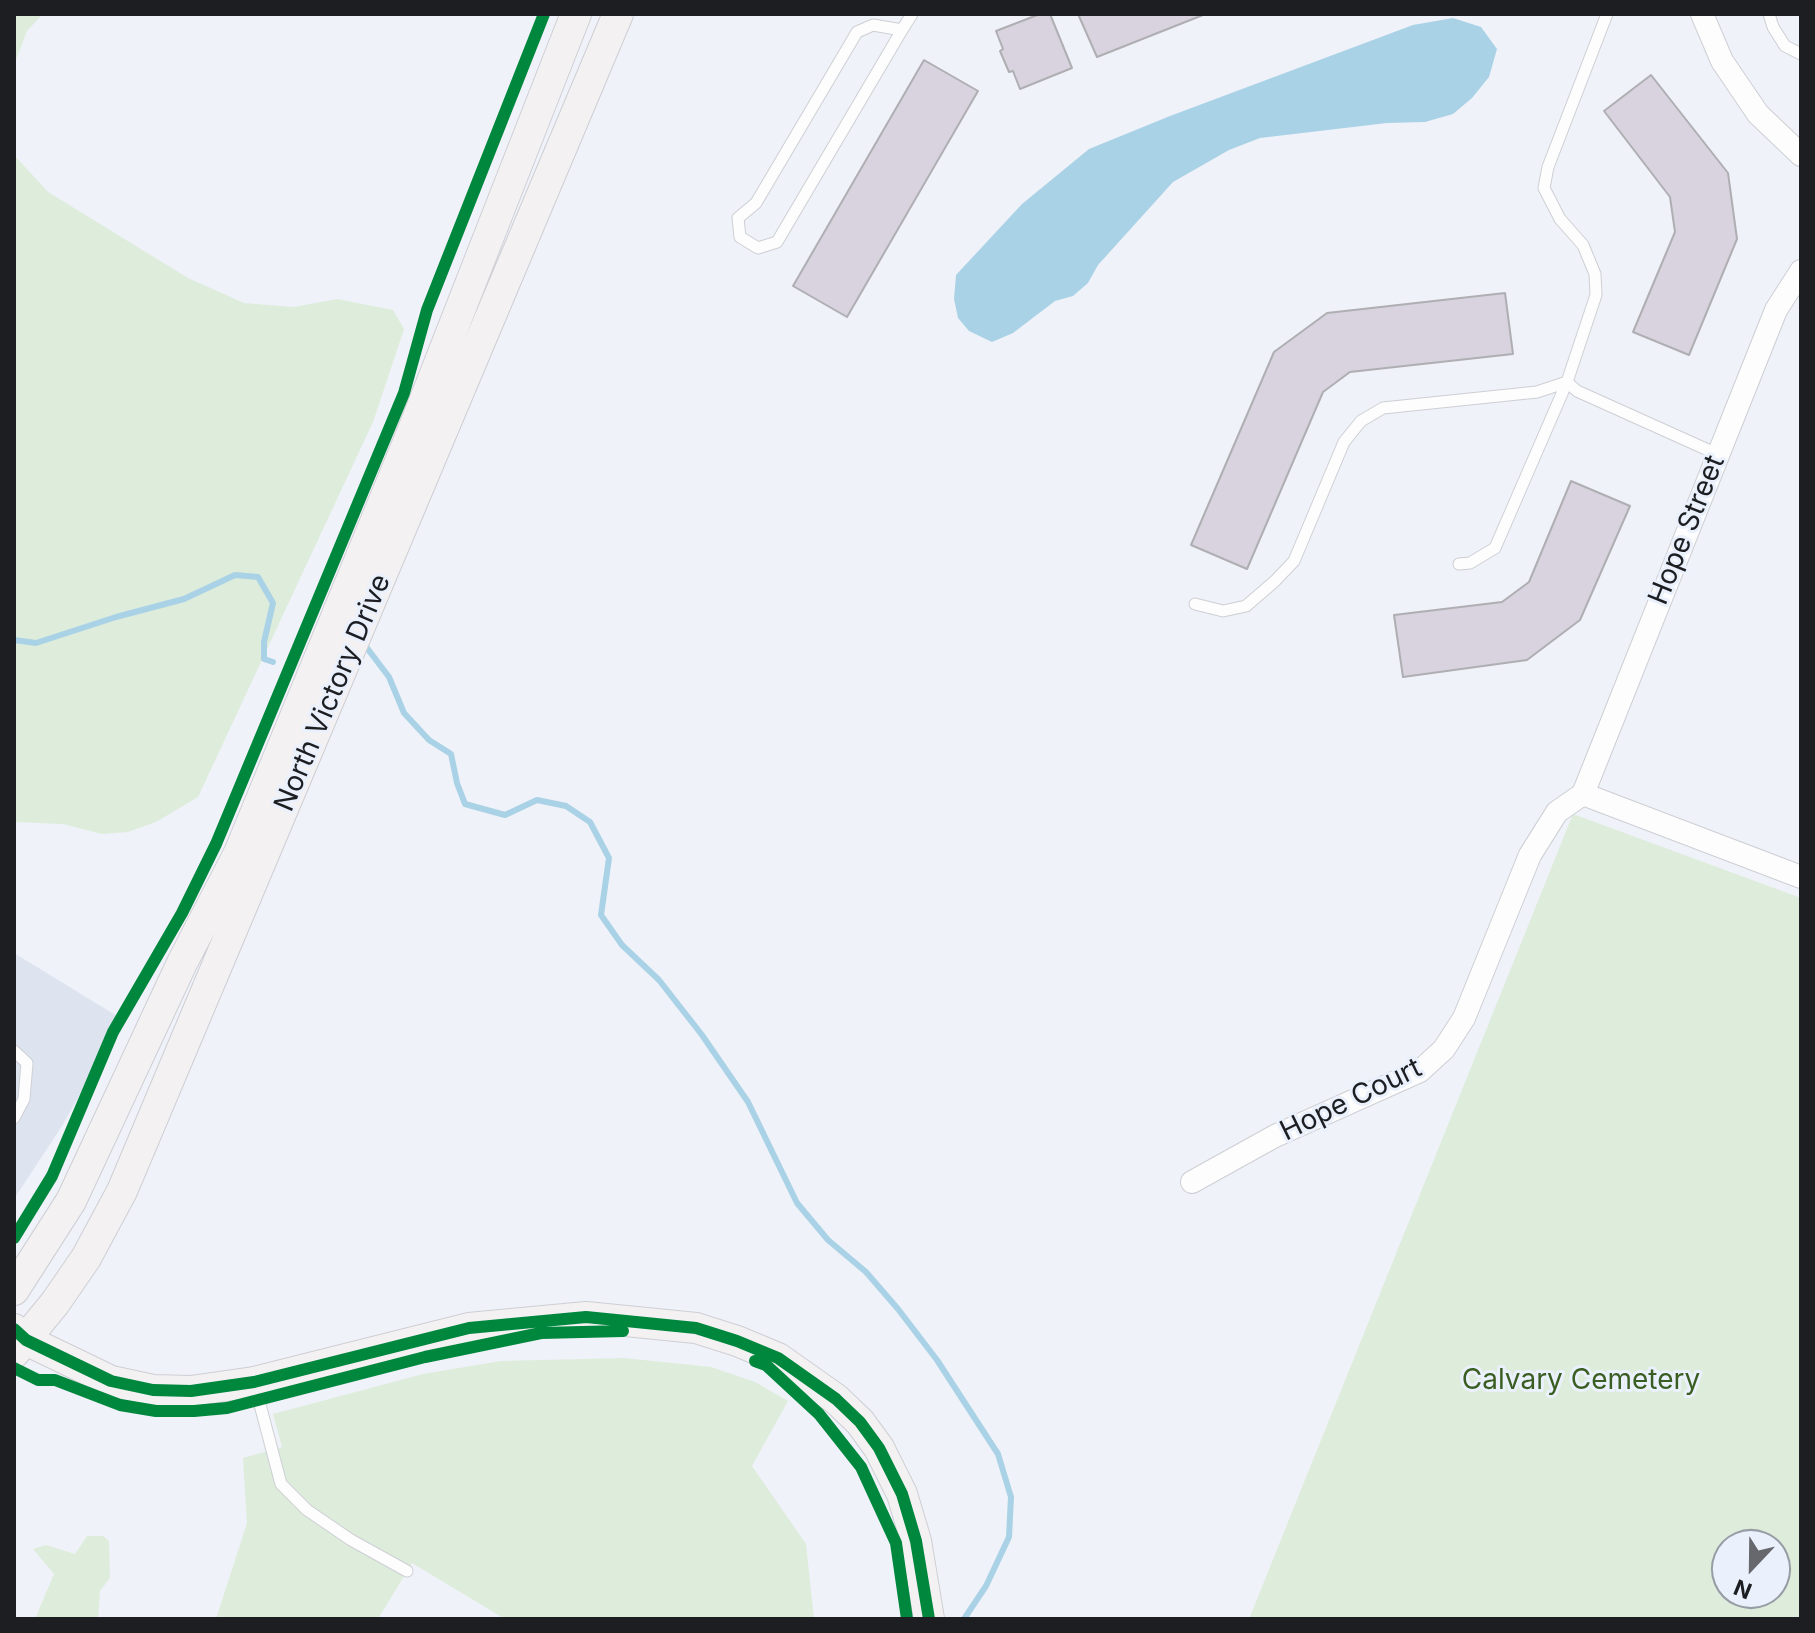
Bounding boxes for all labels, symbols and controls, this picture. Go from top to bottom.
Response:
street label: Hope Street [1642,450,1732,610]
street label: North Victory Drive [268,569,398,817]
street label: Hope Court [1275,1051,1427,1149]
park label: Calvary Cemetery [1462,1364,1700,1398]
north arrow [1711,1529,1791,1609]
text: N [1730,1574,1755,1605]

